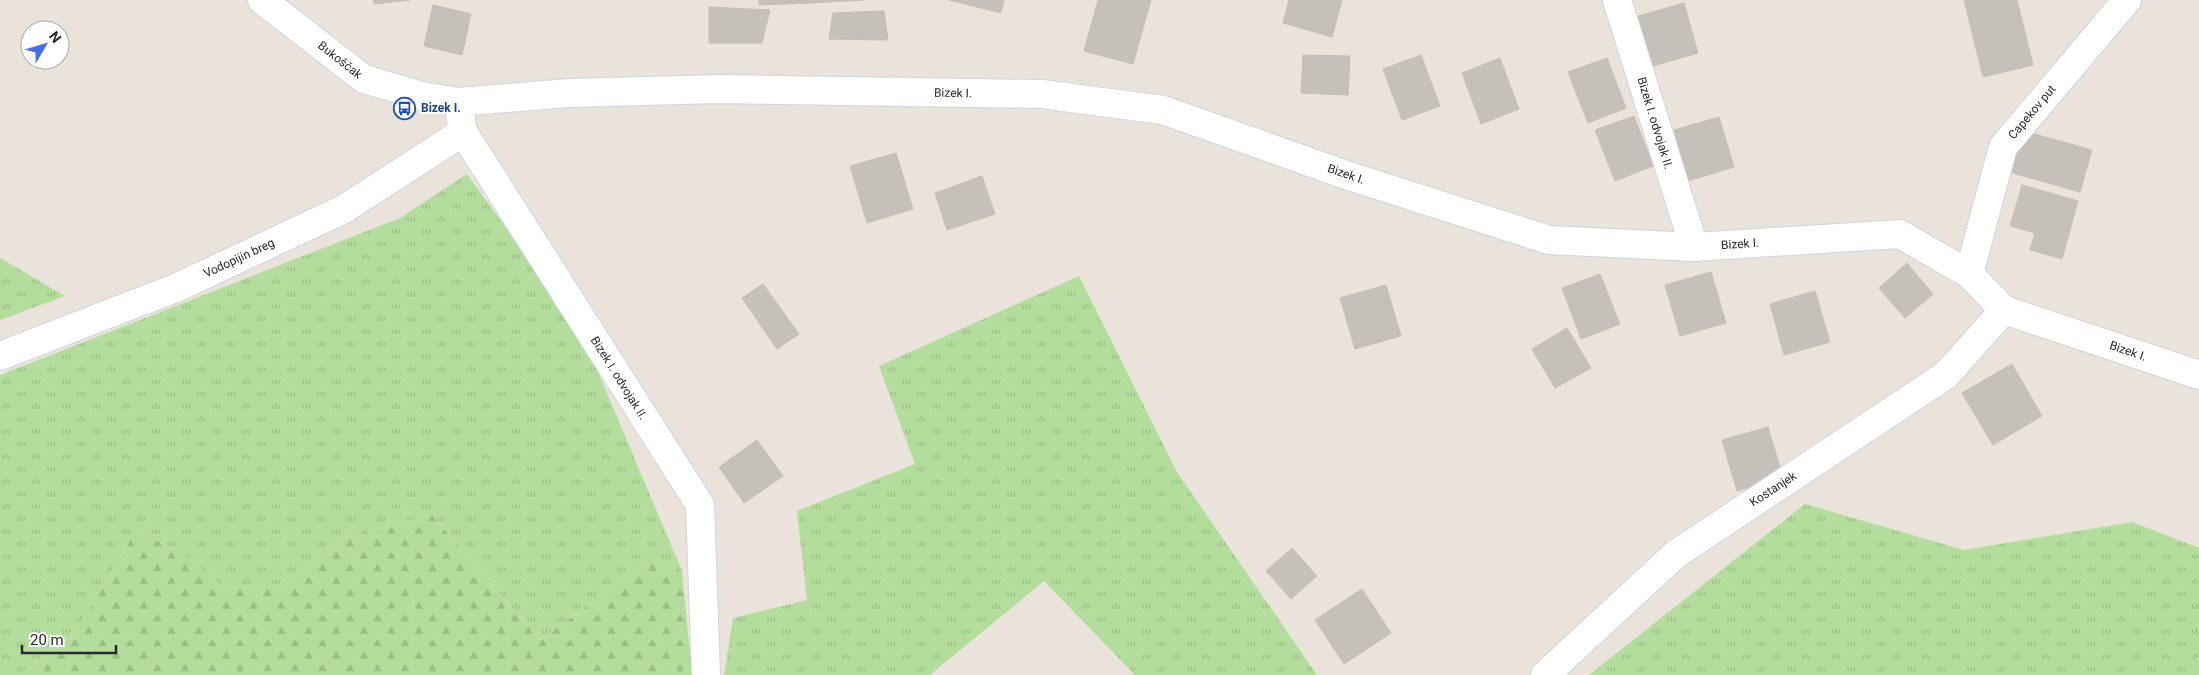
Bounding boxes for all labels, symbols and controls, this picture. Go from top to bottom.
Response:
north arrow [20,20,70,70]
text: N [46,28,65,46]
street label: Bukoščak [315,38,366,82]
street label: Bizek I. odvojak II. [1634,75,1676,171]
street label: Capekov put [2005,82,2059,142]
street label: Bizek I. [934,86,972,100]
bus stop icon: Bizek I. [393,96,417,120]
place label: Bizek I. [421,101,461,115]
street label: Bizek I. [1326,161,1366,187]
street label: Vodopijin breg [201,235,277,281]
street label: Bizek I. [1721,236,1759,252]
street label: Bizek I. odvojak II. [588,334,650,422]
street label: Bizek I. [2108,338,2148,364]
street label: Kostanjek [1747,468,1800,509]
scale bar [22,622,116,654]
text: 20 m [30,631,64,649]

